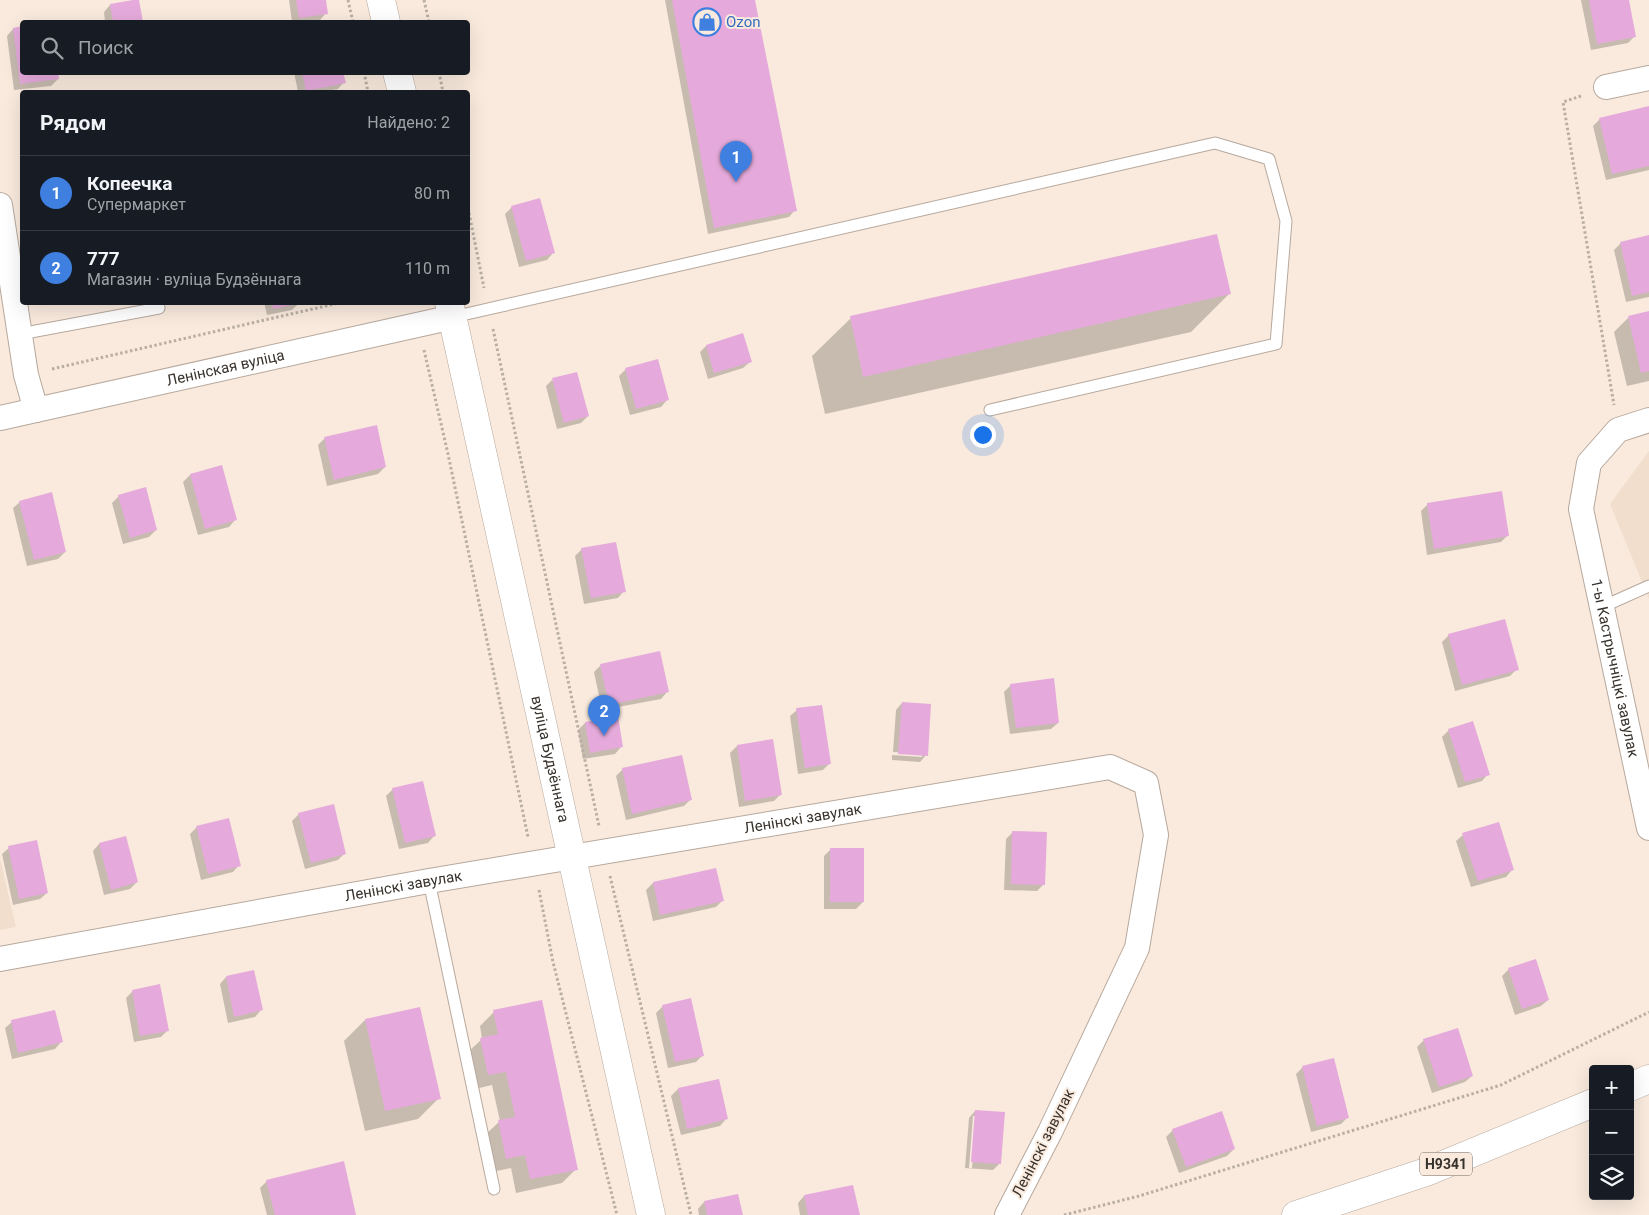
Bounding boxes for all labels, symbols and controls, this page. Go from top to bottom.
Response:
shop icon: Ozon [692,7,722,37]
place label: Ozon [726,13,760,31]
search box [20,20,470,75]
icon: search [38,34,66,62]
text: Поиск [78,36,134,59]
text: Рядом [40,111,106,135]
text: Найдено: 2 [367,113,450,132]
pin: 1 [720,141,752,182]
text: Копеечка [87,172,172,195]
text: 1 [51,184,61,203]
text: 80 m [414,184,450,203]
text: Супермаркет [87,195,186,214]
text: 777 [87,247,120,270]
text: 2 [51,259,61,278]
text: 110 m [405,259,450,278]
text: Магазин · вуліца Будзённага [87,270,301,289]
street label: Ленінская вуліца [165,346,286,390]
your location [970,422,996,448]
street label: 1-ы Кастрычніцкі завулак [1587,577,1643,759]
street label: вуліца Будзённага [527,694,573,824]
pin: 2 [588,695,620,736]
street label: Ленінскі завулак [743,800,863,837]
street label: Ленінскі завулак [343,867,463,905]
map controls [1589,1065,1634,1200]
button: + [1589,1065,1634,1110]
street label: Ленінскі завулак [1008,1086,1078,1200]
button: − [1589,1110,1634,1155]
road number: Н9341 [1420,1152,1472,1176]
button: layers [1589,1155,1634,1200]

